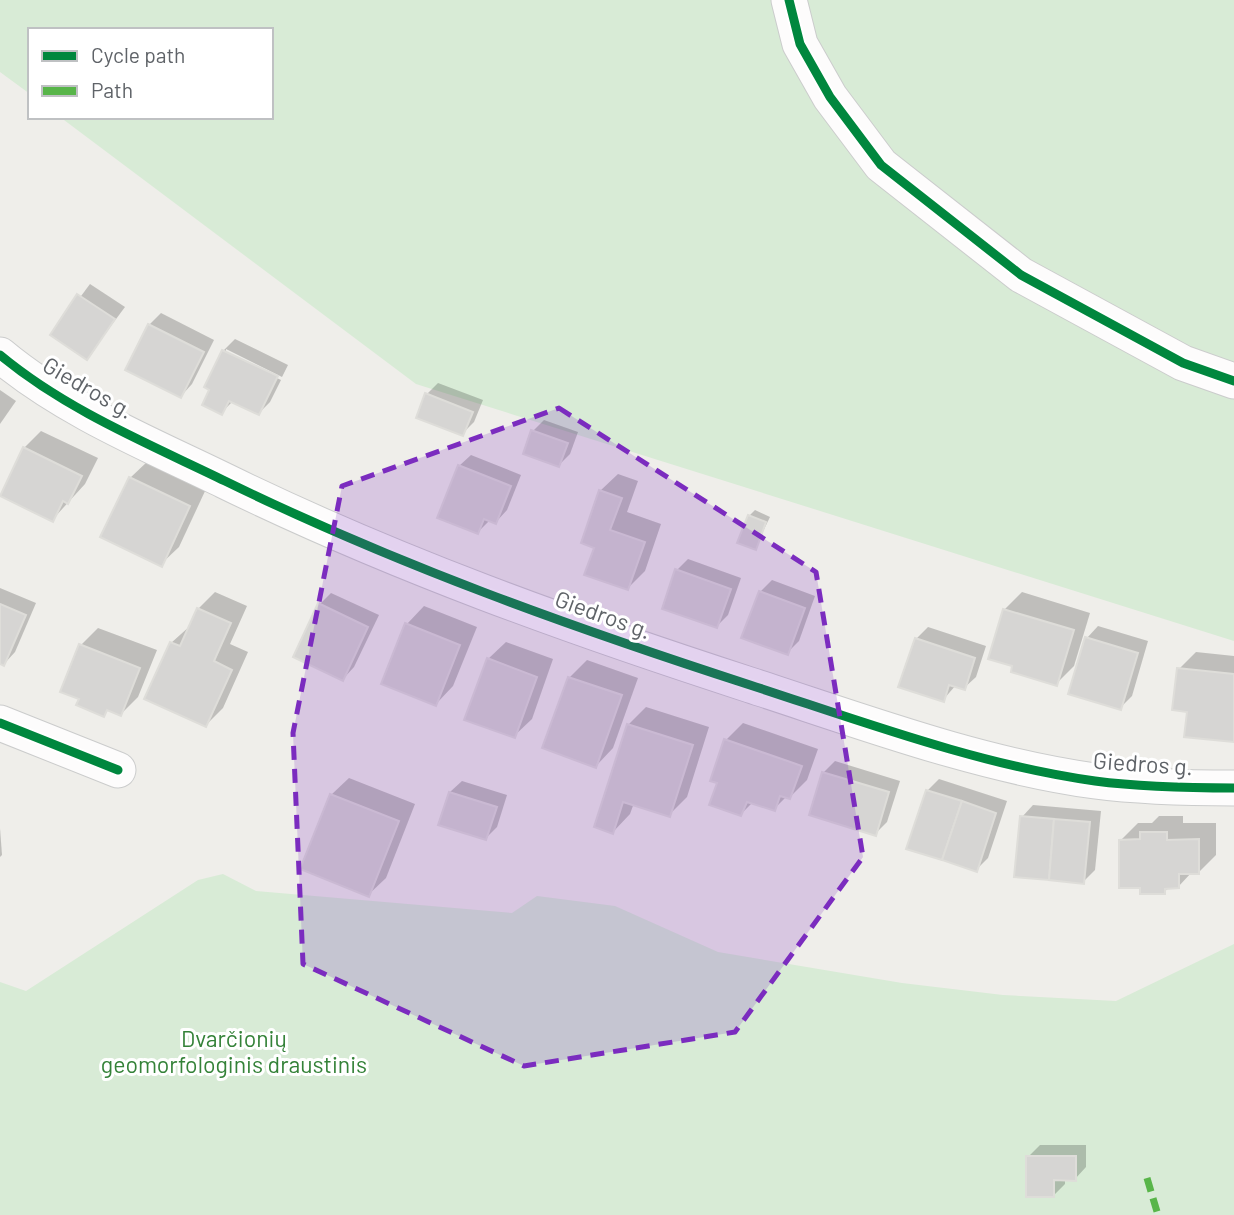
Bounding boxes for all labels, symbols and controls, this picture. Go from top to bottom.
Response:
legend [28,28,273,119]
text: Cycle path [91,42,185,67]
text: Path [91,77,133,102]
street label: Giedros g. [38,350,139,424]
street label: Giedros g. [552,584,655,644]
street label: Giedros g. [1092,746,1194,780]
park label: Dvarčionių geomorfologinis draustinis [101,1024,367,1078]

